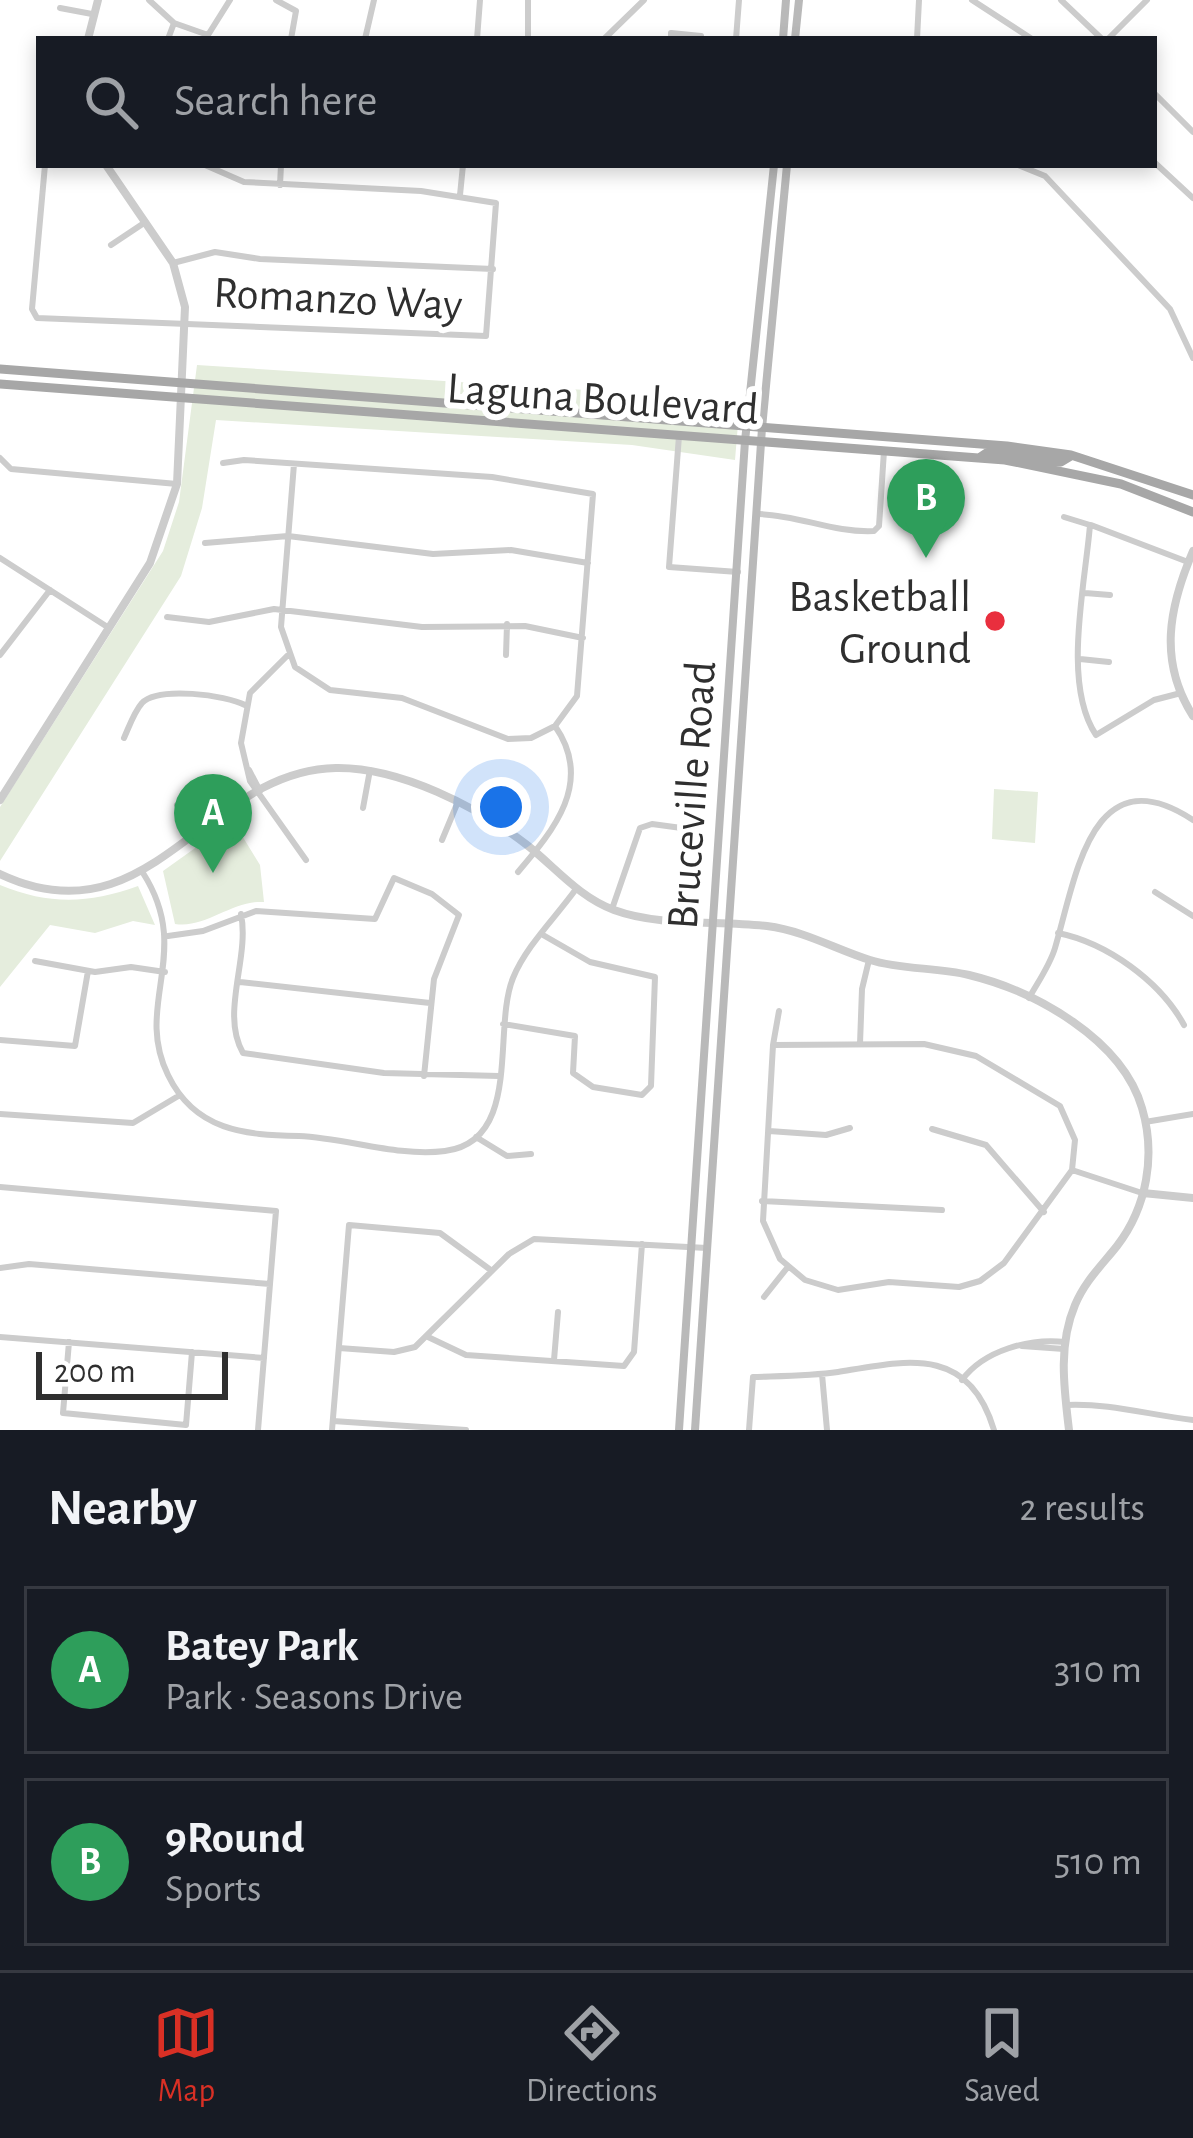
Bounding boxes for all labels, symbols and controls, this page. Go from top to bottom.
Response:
search box [36,36,1157,168]
icon: search [78,69,144,135]
text: Search here [174,79,377,124]
street label: Romanzo Way [212,271,463,328]
street label: Laguna Boulevard [445,366,760,433]
pin: B [887,459,965,558]
place label: Basketball Ground [788,575,971,672]
marker: Basketball Ground [982,608,1008,634]
street label: Bruceville Road [661,659,724,931]
pin: A [174,774,252,873]
your location [471,777,531,837]
scale bar [36,1346,228,1399]
text: 200 m [54,1356,136,1389]
text: Nearby [48,1483,197,1534]
text: 2 results [1019,1489,1145,1528]
text: Batey Park [165,1624,359,1669]
text: A [78,1651,102,1690]
text: 310 m [1054,1651,1142,1690]
text: Park · Seasons Drive [165,1678,463,1717]
text: 9Round [165,1816,305,1861]
text: B [79,1843,101,1882]
text: 510 m [1054,1843,1142,1882]
text: Sports [165,1870,262,1909]
tab: Map [153,2000,219,2112]
tab: Directions [526,2000,657,2112]
tab: Saved [964,2000,1040,2112]

